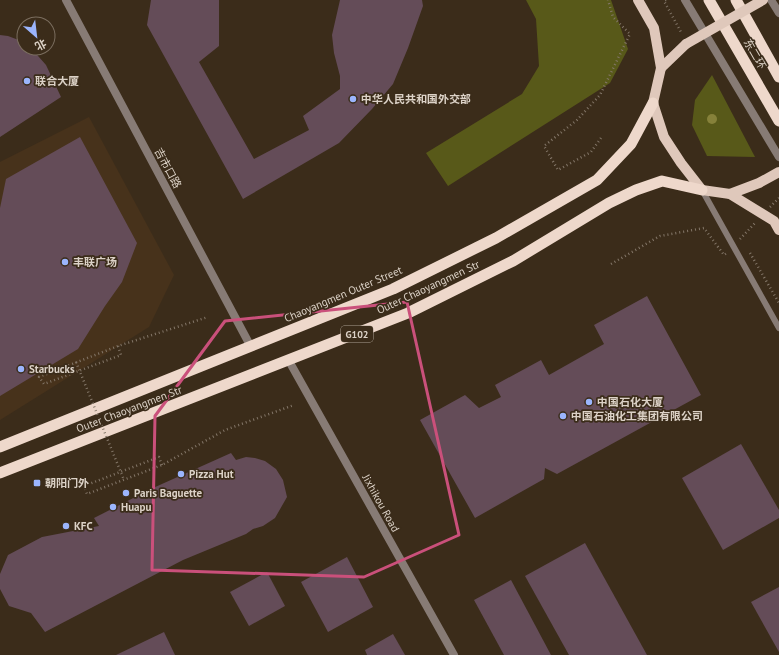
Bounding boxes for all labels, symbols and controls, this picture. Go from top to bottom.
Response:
north arrow [16,16,56,56]
text: 北 [33,36,49,54]
street label: 东二环 [741,36,769,72]
place label: 联合大厦 [35,74,79,88]
marker: 联合大厦 [22,76,32,86]
place label: 中华人民共和国外交部 [361,92,471,106]
marker: 中华人民共和国外交部 [348,94,358,104]
street label: 吉市口路 [151,145,185,191]
place label: 丰联广场 [73,255,117,269]
marker: 丰联广场 [60,257,70,267]
street label: Outer Chaoyangmen Str [374,257,482,317]
street label: Chaoyangmen Outer Street [282,263,404,325]
road number: G102 [341,326,373,342]
place label: Starbucks [29,362,75,376]
marker: Starbucks [16,364,26,374]
street label: Outer Chaoyangmen Str [74,382,184,436]
place label: 中国石化大厦 [597,395,663,409]
marker: 中国石化大厦 [584,397,594,407]
place label: 中国石油化工集团有限公司 [571,409,703,423]
marker: 中国石油化工集团有限公司 [558,411,568,421]
place label: Pizza Hut [189,467,234,481]
marker: Pizza Hut [176,469,186,479]
street label: Jixhikou Road [359,471,403,534]
place label: 朝阳门外 [45,476,89,490]
marker: 朝阳门外 [32,478,42,488]
place label: Paris Baguette [134,486,203,500]
marker: Paris Baguette [121,488,131,498]
place label: Huapu [121,500,151,514]
marker: Huapu [108,502,118,512]
place label: KFC [74,519,93,533]
marker: KFC [61,521,71,531]

